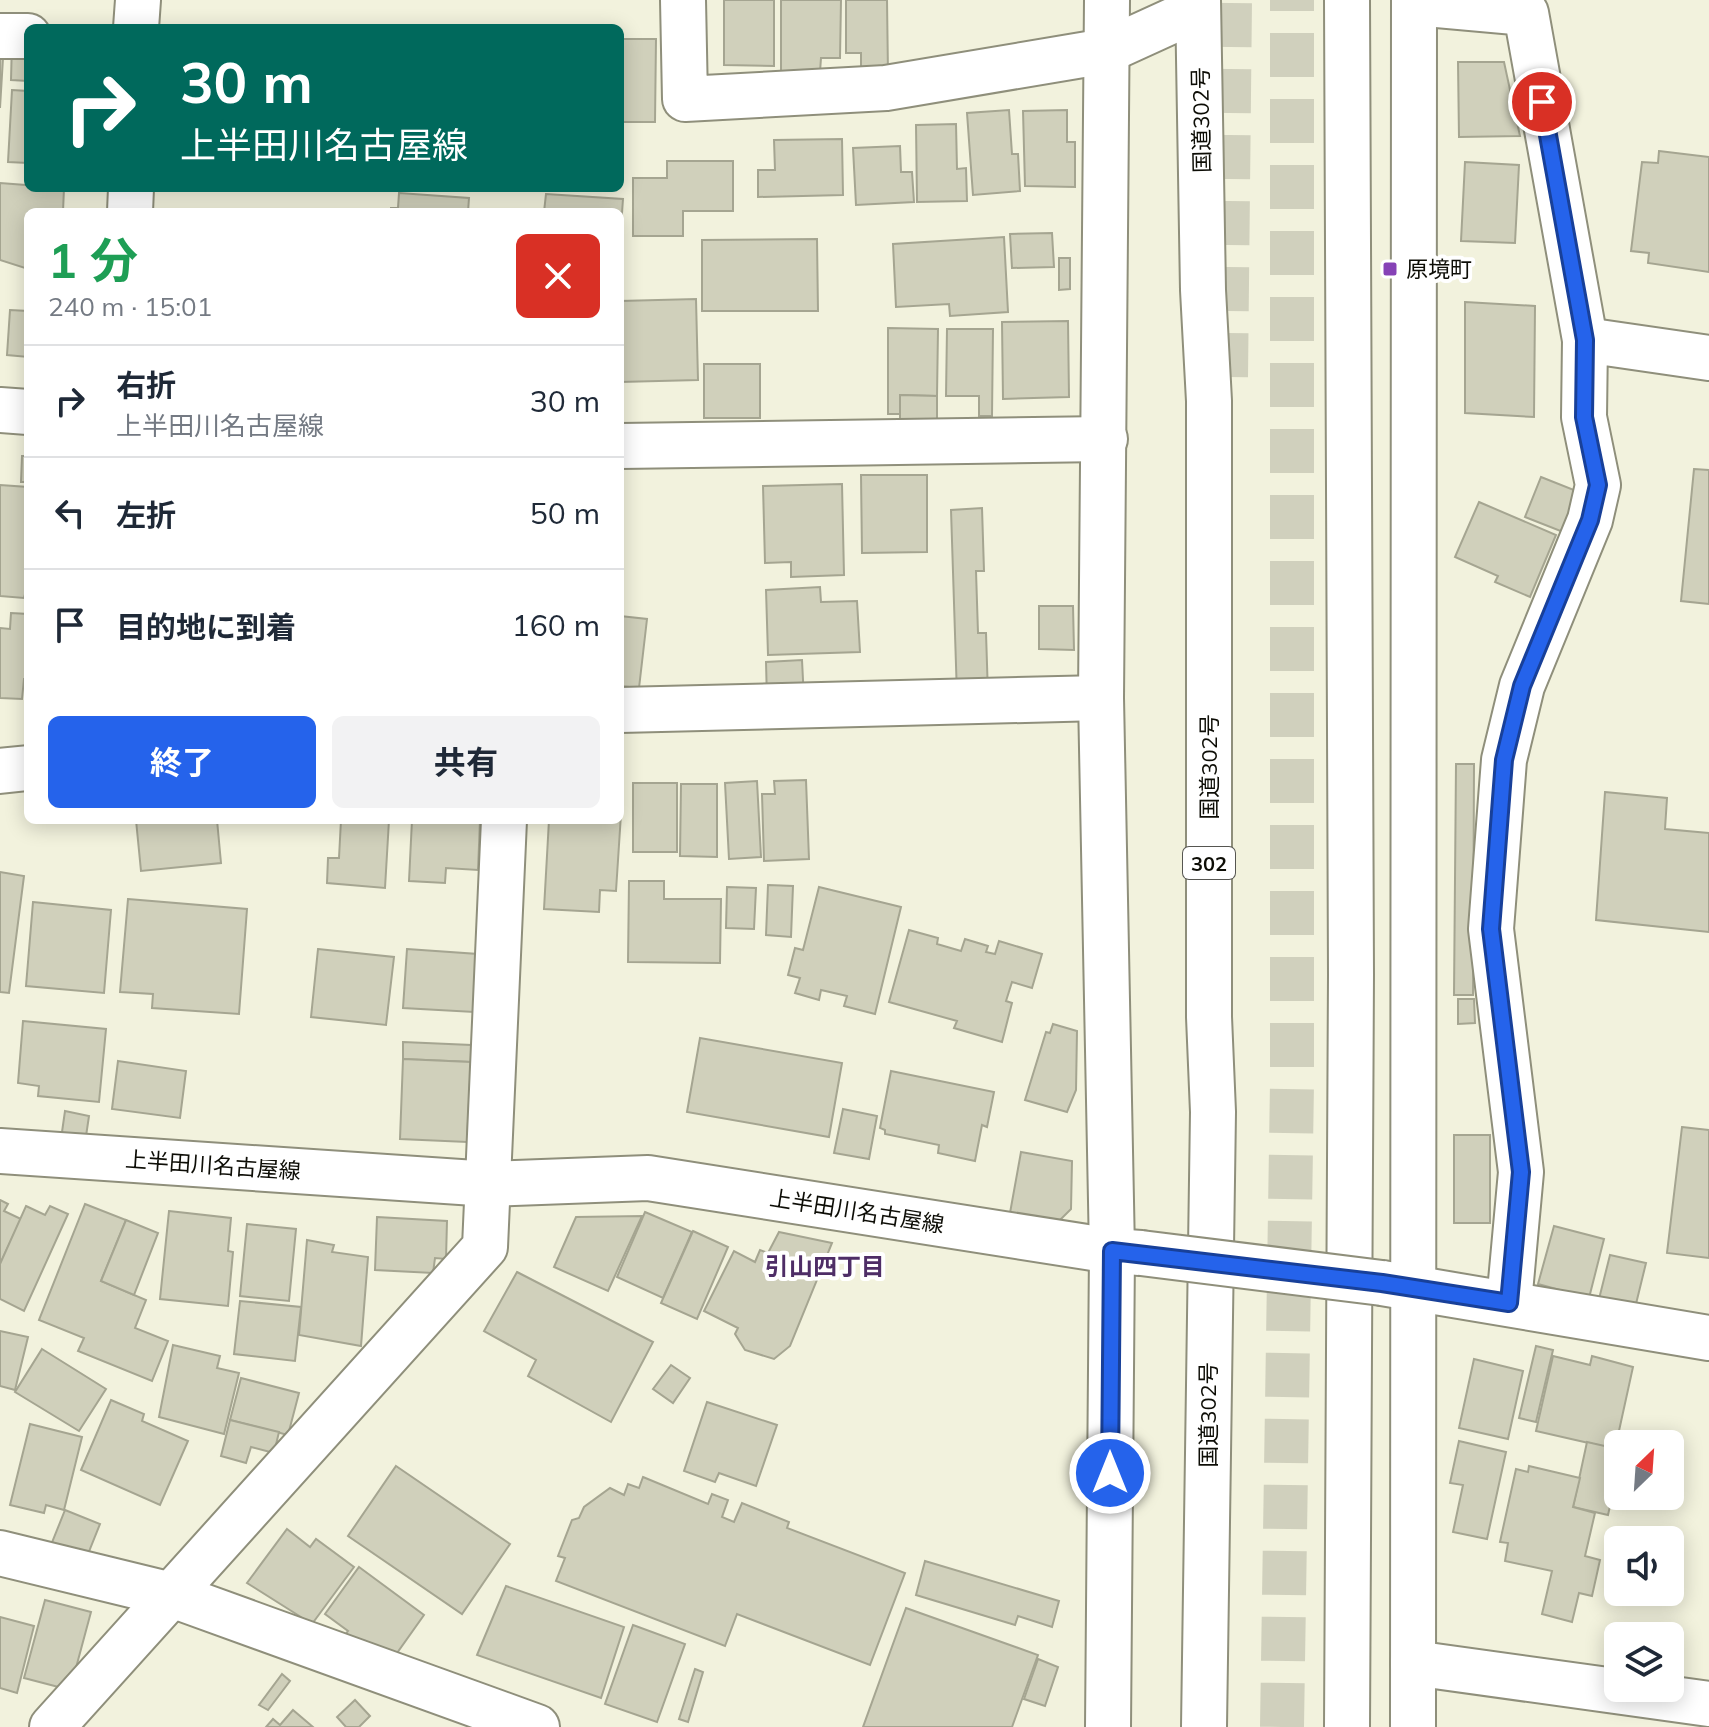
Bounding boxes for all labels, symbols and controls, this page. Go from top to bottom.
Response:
text: 30 m [180,47,313,117]
icon: right [48,56,152,160]
street label: 国道302号 [1186,67,1216,173]
pin [1508,68,1576,136]
icon: arrive [1520,80,1564,124]
text: 上半田川名古屋線 [180,122,468,167]
text: 1 分 [48,230,138,290]
button: close [516,234,600,318]
place label: 原境町 [1406,255,1472,283]
marker: 原境町 [1381,260,1399,278]
text: 240 m · 15:01 [48,290,212,323]
text: 右折 [116,366,176,404]
icon: right [48,379,92,423]
text: 30 m [530,382,600,420]
text: 上半田川名古屋線 [116,409,324,442]
icon: left [48,491,92,535]
text: 50 m [530,494,600,532]
text: 左折 [116,496,176,534]
icon: arrive [48,603,92,647]
text: 160 m [512,606,600,644]
text: 目的地に到着 [116,608,296,646]
street label: 国道302号 [1195,714,1223,820]
button: 終了 [48,716,316,808]
button: 共有 [332,716,600,808]
road number: 302 [1183,847,1235,879]
street label: 上半田川名古屋線 [124,1145,302,1185]
street label: 上半田川名古屋線 [768,1183,946,1239]
district label: 引山四丁目 [765,1251,885,1281]
street label: 国道302号 [1194,1362,1222,1468]
north arrow [1604,1430,1684,1510]
map controls [1604,1430,1684,1702]
position arrow [1068,1431,1152,1515]
button: sound [1604,1526,1684,1606]
button: layers [1604,1622,1684,1702]

